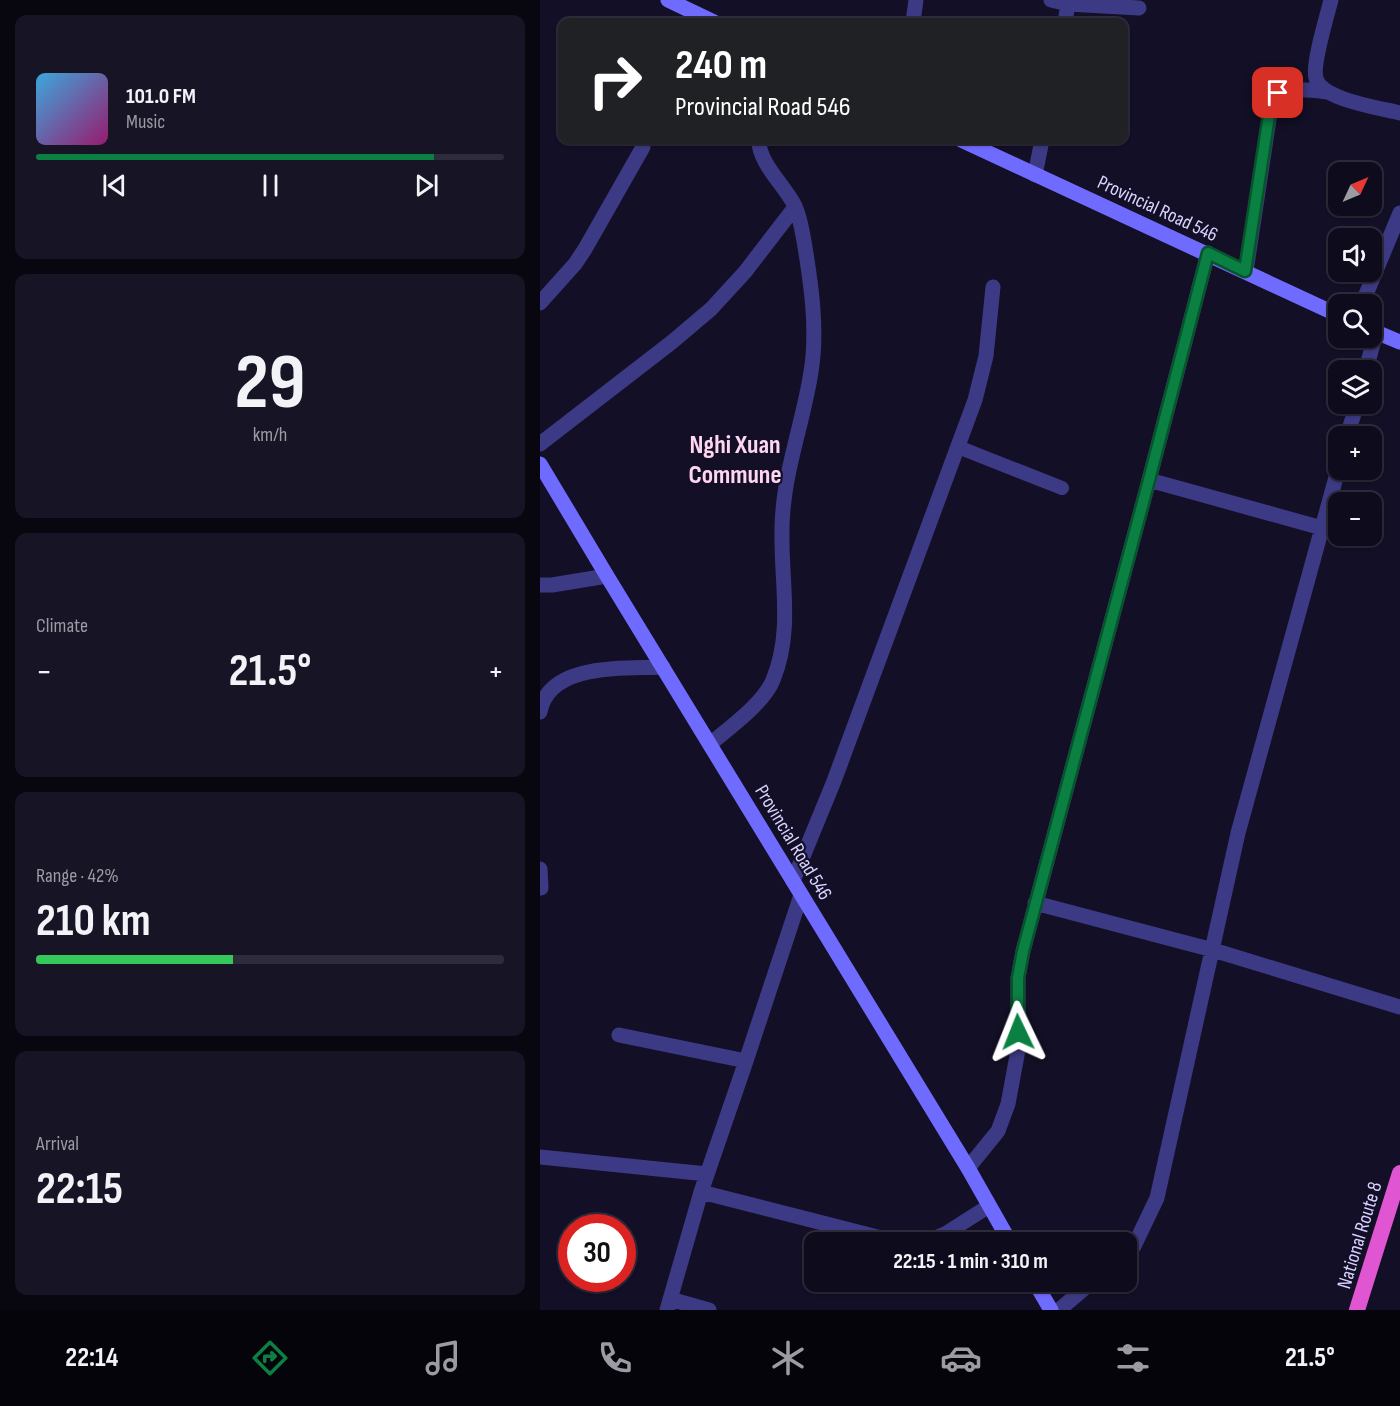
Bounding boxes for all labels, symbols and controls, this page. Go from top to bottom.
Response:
text: 240 m [675,40,767,91]
icon: right [576,42,654,120]
pin [1252,67,1303,118]
icon: arrive [1261,76,1294,109]
text: 101.0 FM [126,83,196,110]
text: Provincial Road 546 [675,91,851,123]
text: Music [126,110,165,134]
north arrow [1328,162,1382,216]
map controls [1328,162,1382,546]
icon: previous [98,169,131,202]
icon: pause [254,169,287,202]
icon: next [410,169,443,202]
street label: Provincial Road 546 [1094,171,1222,247]
button: sound [1328,228,1382,282]
button: search [1328,294,1382,348]
text: 29 [234,337,306,430]
button: layers [1328,360,1382,414]
text: km/h [253,423,287,447]
button: + [1328,426,1382,480]
district label: Nghi Xuan Commune [689,430,782,491]
button: − [1328,492,1382,546]
text: Climate [36,614,88,638]
text: 21.5° [229,644,311,699]
text: − [36,652,52,692]
text: + [488,652,504,692]
street label: Provincial Road 546 [749,781,837,904]
text: Range · 42% [36,864,119,888]
text: 210 km [36,894,151,949]
position arrow [986,1000,1050,1064]
text: Arrival [36,1132,79,1156]
text: 22:15 [36,1162,123,1217]
street label: National Route 8 [1332,1179,1388,1292]
speed limit sign: 30 [558,1214,636,1292]
text: 22:15 · 1 min · 310 m [893,1248,1048,1275]
icon: directions [249,1337,291,1379]
icon: music [422,1337,464,1379]
icon: phone [594,1337,636,1379]
icon: climate [767,1337,809,1379]
icon: car [940,1337,982,1379]
icon: filters [1112,1337,1154,1379]
text: 22:14 [65,1342,118,1374]
text: 21.5° [1285,1342,1335,1374]

